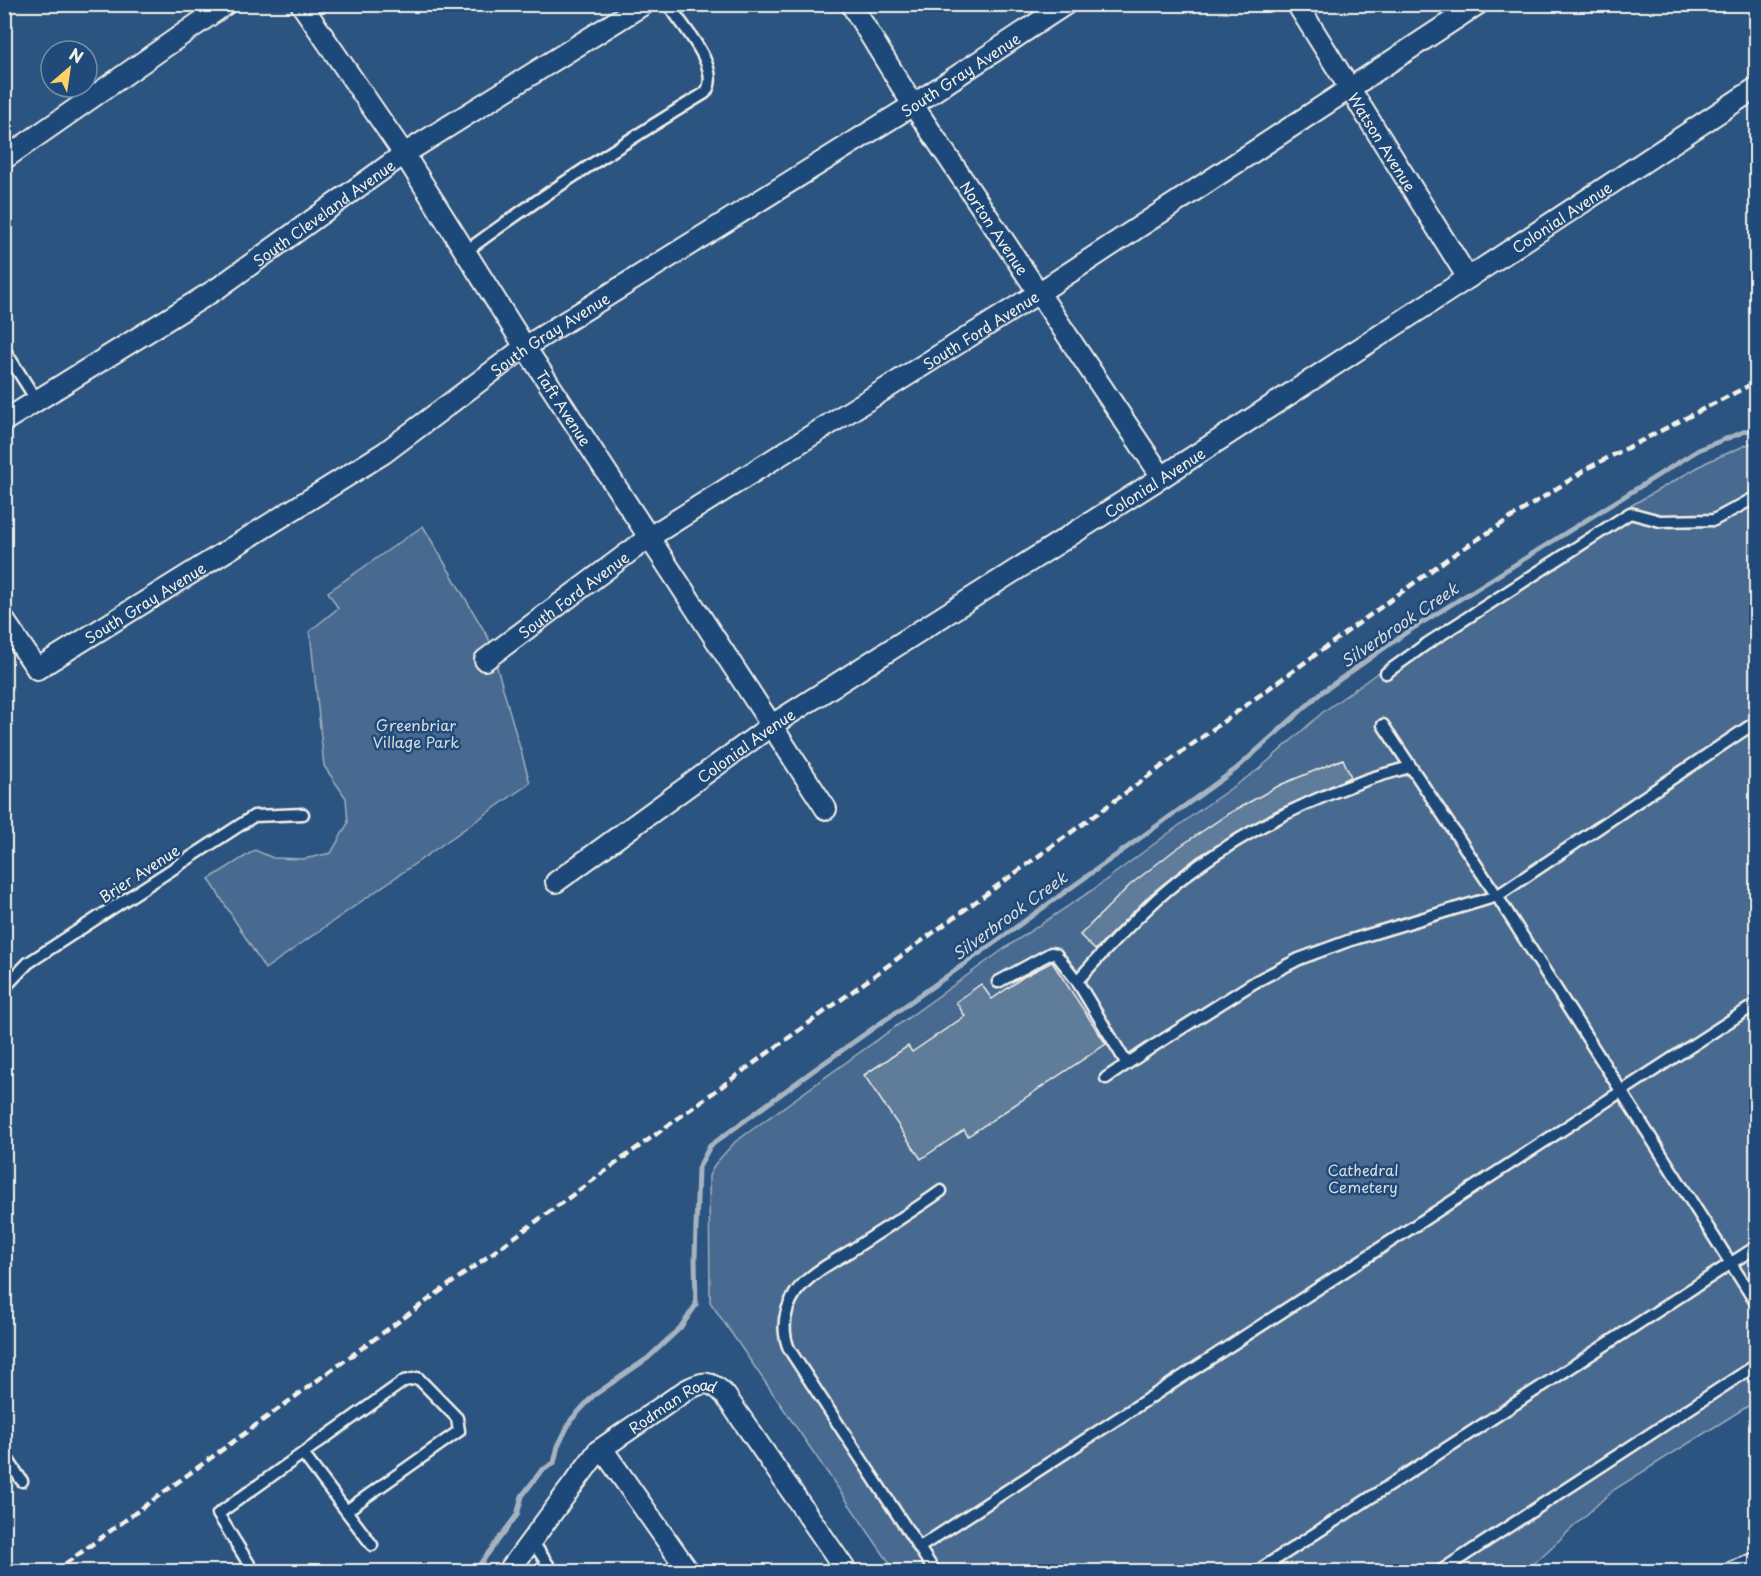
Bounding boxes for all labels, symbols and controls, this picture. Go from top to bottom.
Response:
street label: South Gray Avenue [896,26,1024,122]
north arrow [39,39,99,99]
text: N [65,41,88,69]
street label: Watson Avenue [1343,87,1422,195]
street label: South Cleveland Avenue [248,153,399,271]
street label: Colonial Avenue [1507,175,1616,258]
street label: Norton Avenue [955,176,1035,279]
street label: South Ford Avenue [918,284,1043,375]
street label: South Gray Avenue [485,286,613,381]
street label: Taft Avenue [531,365,598,450]
street label: Colonial Avenue [1099,441,1209,523]
street label: South Ford Avenue [513,545,633,643]
street label: South Gray Avenue [80,556,210,648]
water label: Silverbrook Creek [1335,575,1464,672]
street label: Colonial Avenue [692,702,799,788]
park label: Greenbriar Village Park [373,713,459,753]
street label: Brier Avenue [94,838,184,908]
water label: Silverbrook Creek [946,864,1073,965]
park label: Cathedral Cemetery [1327,1158,1399,1198]
street label: Rodman Road [623,1372,722,1439]

